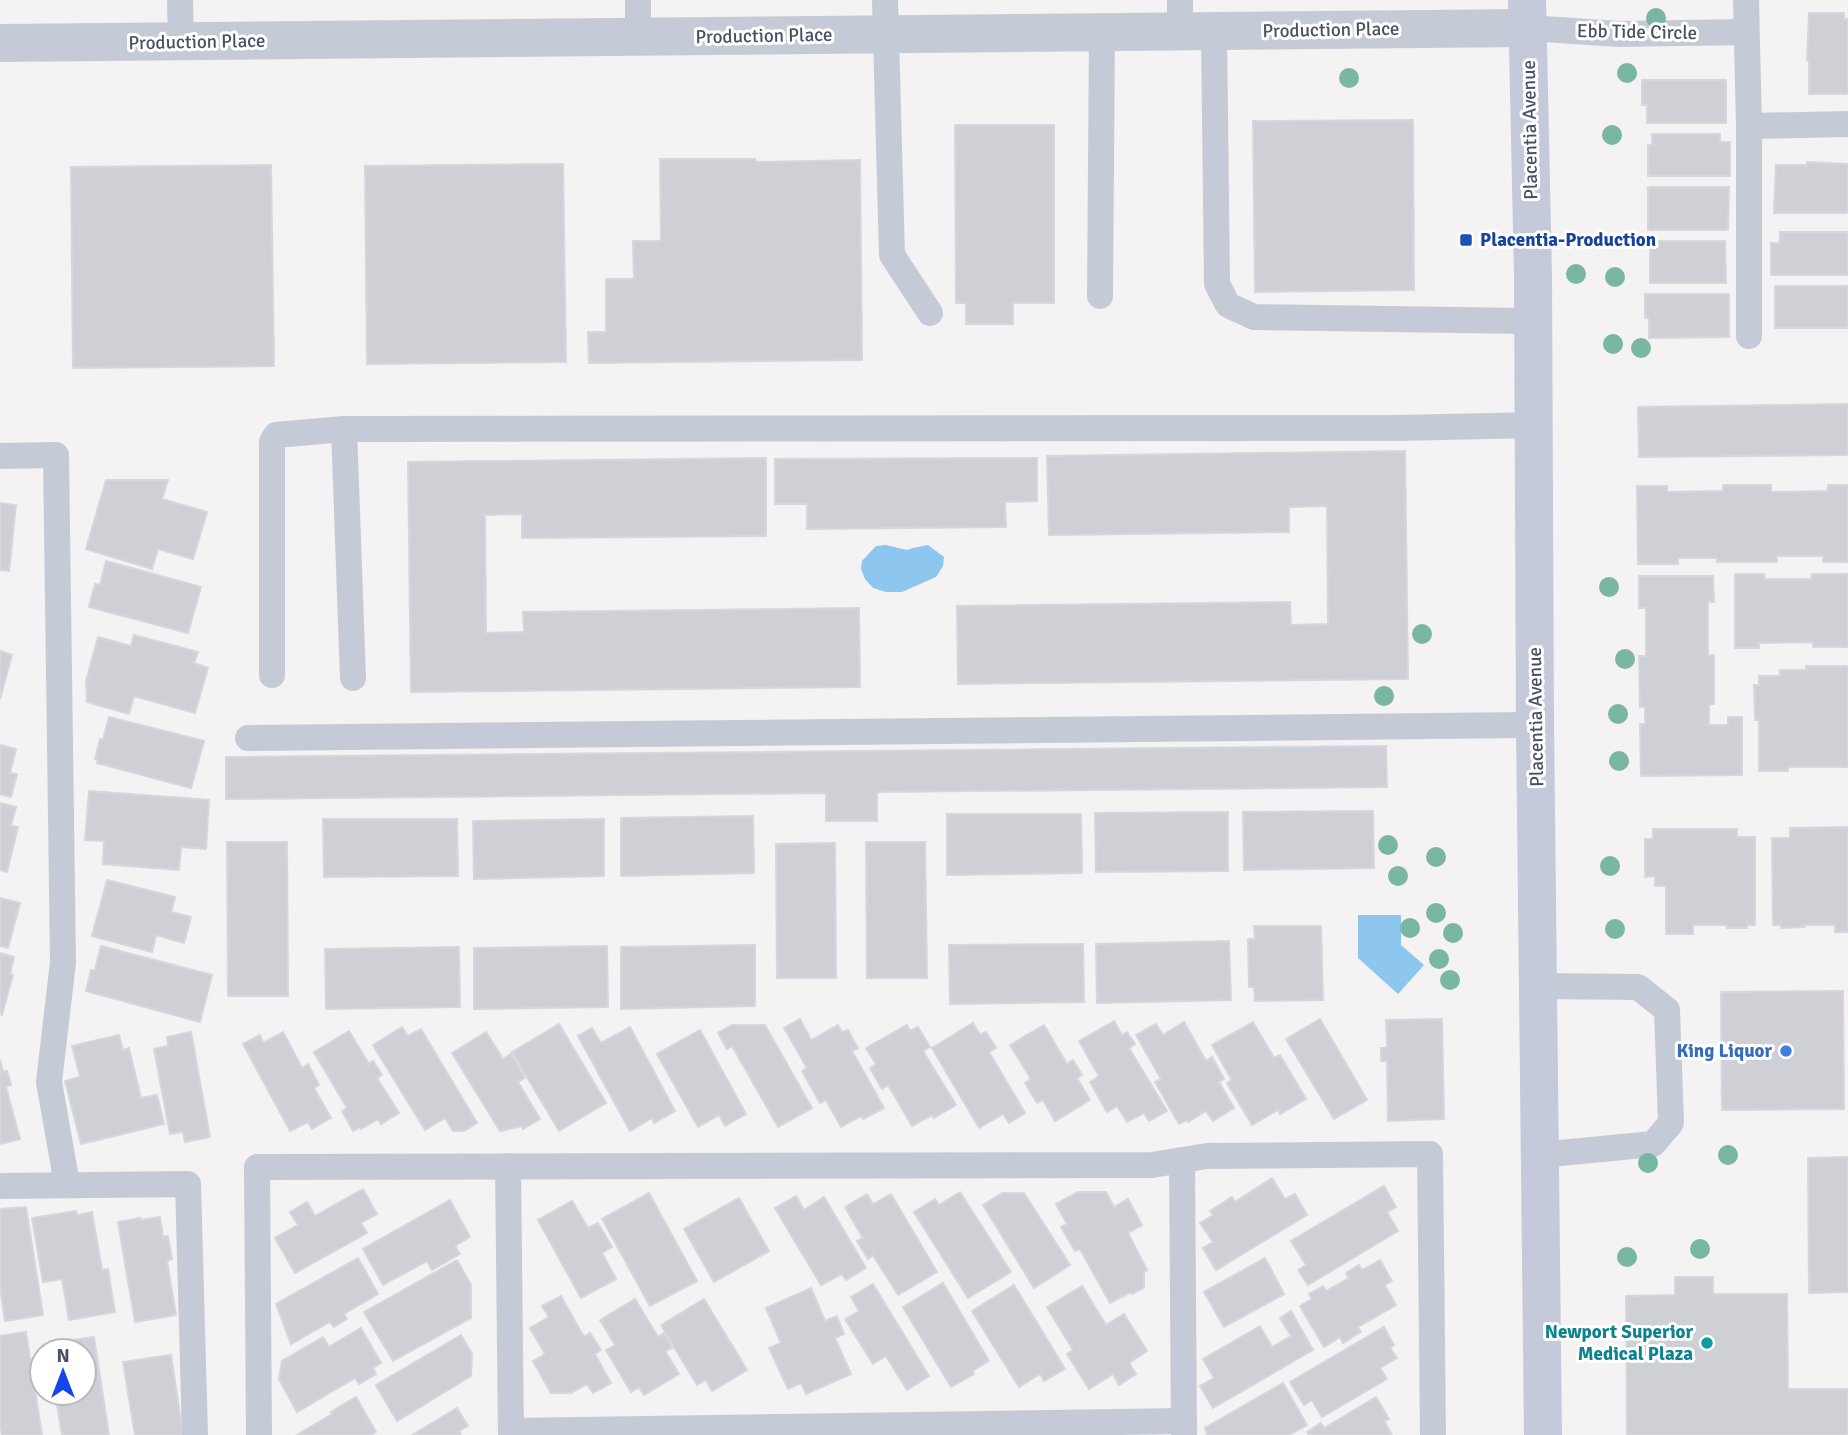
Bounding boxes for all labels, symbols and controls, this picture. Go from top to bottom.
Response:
street label: Production Place [1262,17,1400,43]
street label: Ebb Tide Circle [1577,19,1697,45]
street label: Production Place [695,23,833,49]
street label: Production Place [128,29,266,55]
street label: Placentia Avenue [1517,60,1543,200]
place label: Placentia-Production [1480,228,1656,252]
marker: Placentia-Production [1458,232,1474,248]
street label: Placentia Avenue [1523,647,1549,787]
place label: King Liquor [1676,1039,1772,1063]
marker: King Liquor [1778,1043,1794,1059]
place label: Newport Superior Medical Plaza [1545,1320,1693,1366]
marker: Newport Superior Medical Plaza [1699,1335,1715,1351]
north arrow [28,1337,98,1407]
text: N [56,1344,70,1368]

